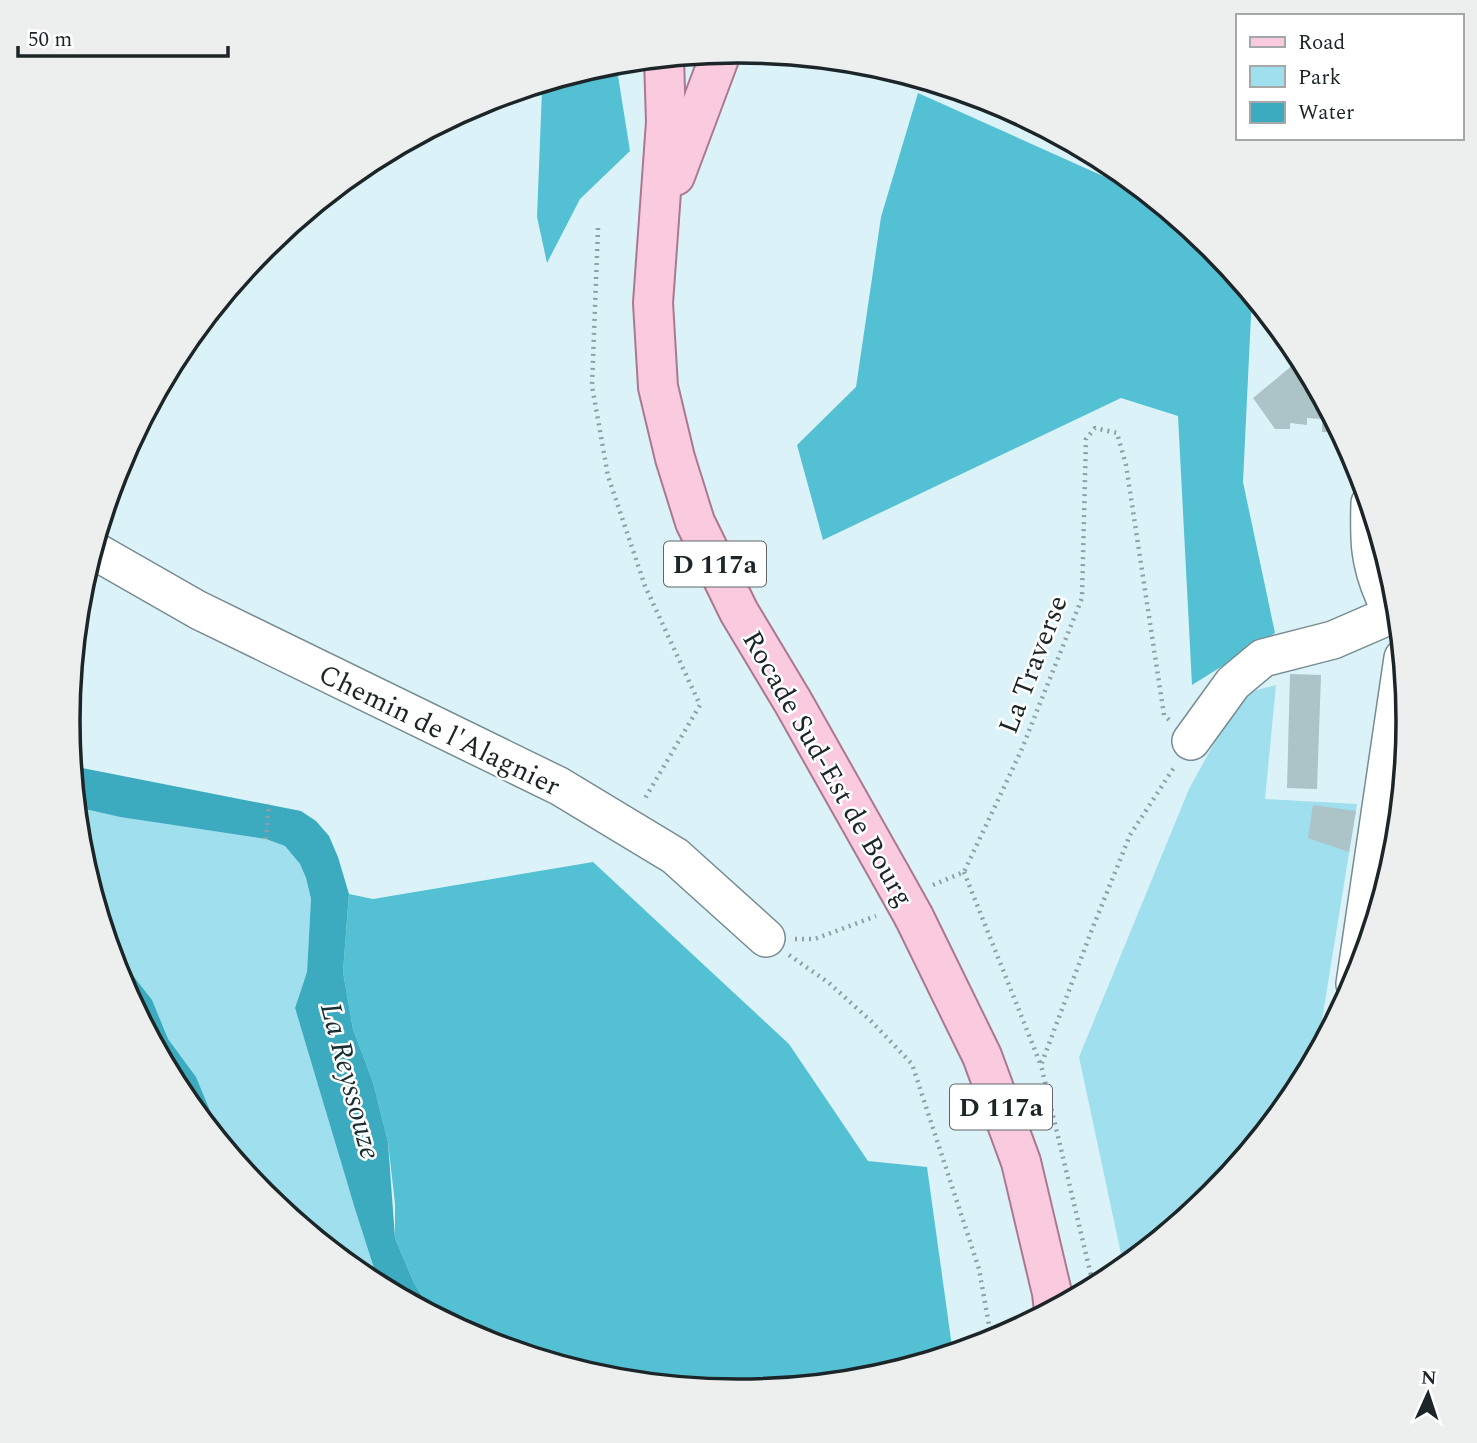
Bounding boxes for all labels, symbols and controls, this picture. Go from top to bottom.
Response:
scale bar [18,14,228,58]
legend [1236,14,1463,140]
text: 50 m [28,24,72,56]
text: Road [1298,27,1345,59]
text: Park [1298,62,1342,94]
text: Water [1298,97,1354,129]
road number: D 117a [664,542,766,586]
street label: La Traverse [987,589,1080,740]
street label: Rocade Sud-Est de Bourg [731,622,925,915]
street label: Chemin de l'Alagnier [311,653,568,808]
water label: La Reyssouze [307,998,393,1165]
road number: D 117a [950,1084,1052,1130]
north arrow [1393,1359,1463,1429]
text: N [1420,1364,1437,1393]

